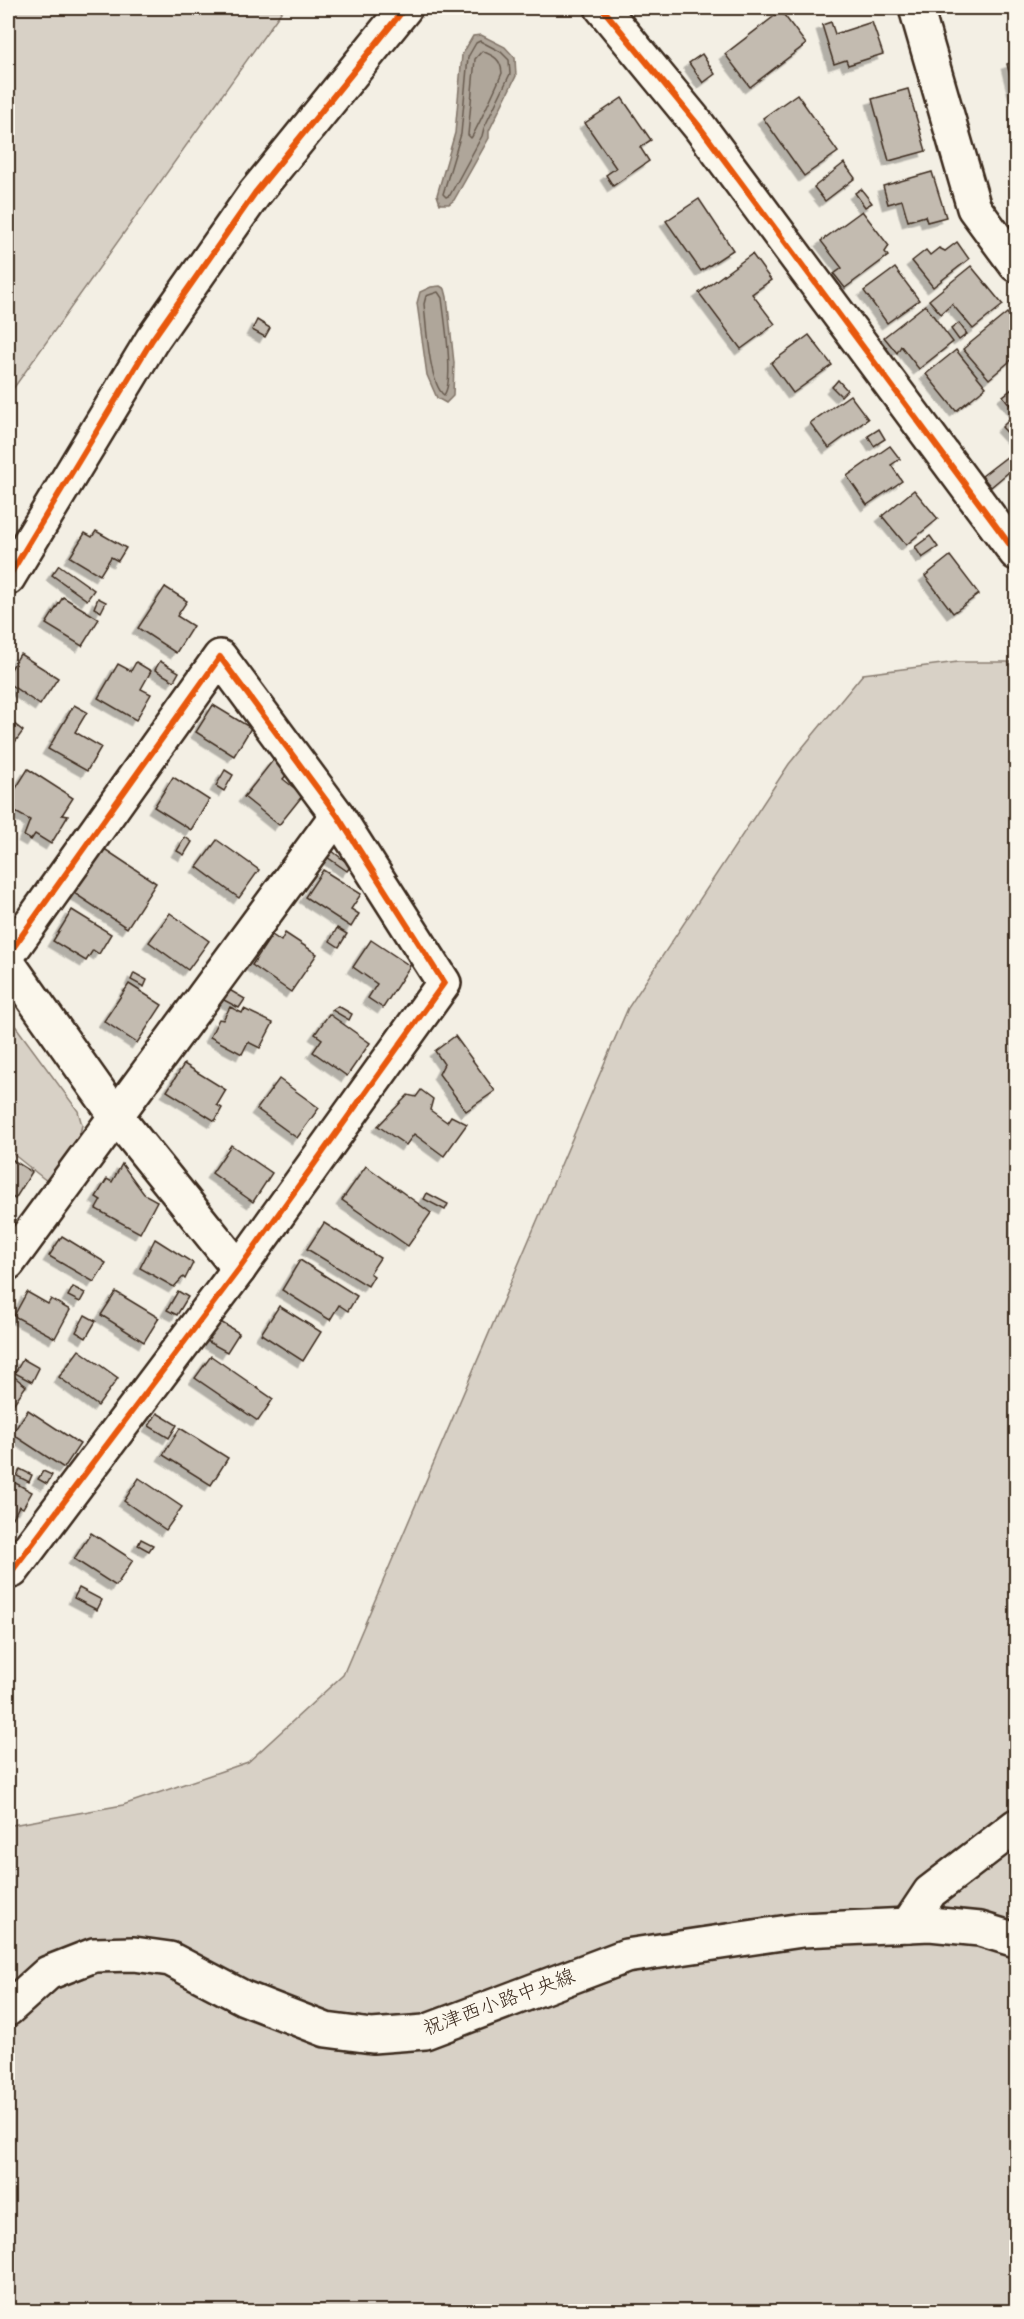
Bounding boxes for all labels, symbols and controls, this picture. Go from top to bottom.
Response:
street label: 祝津西小路中央線 [418,1958,580,2046]

